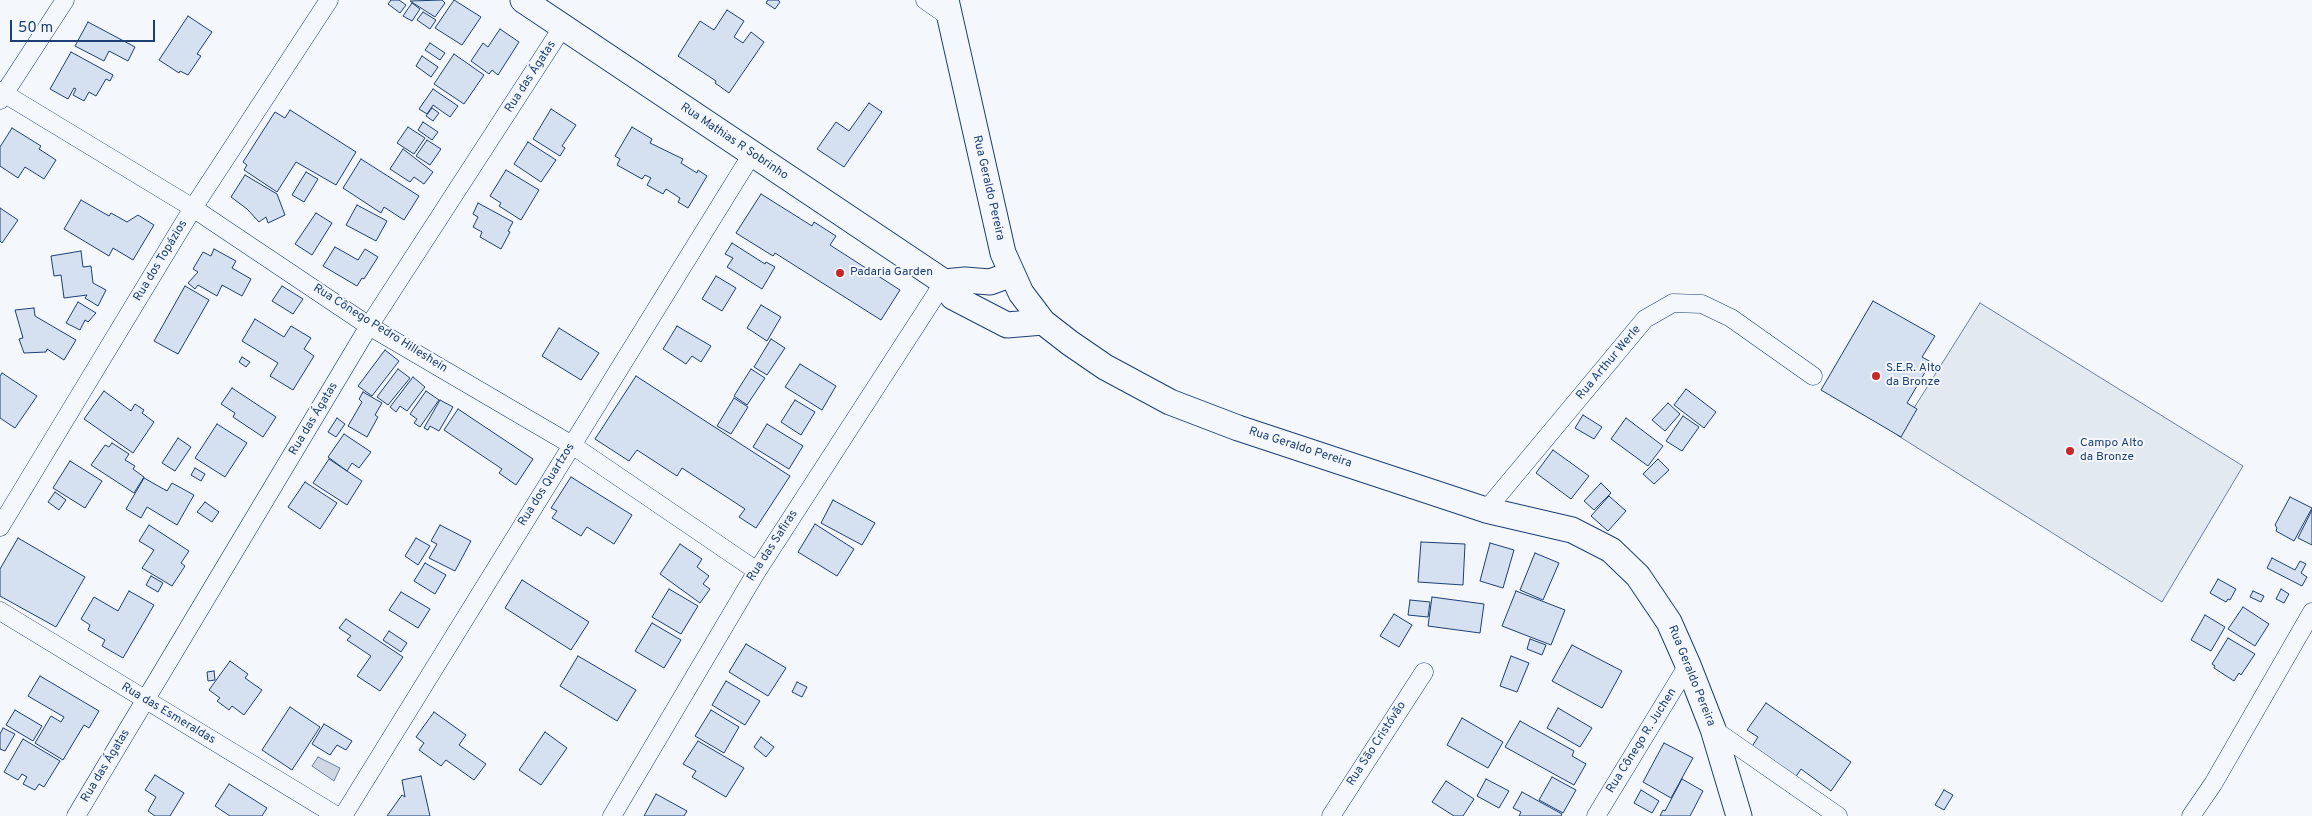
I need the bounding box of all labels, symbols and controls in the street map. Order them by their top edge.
scale bar [12,10,158,42]
text: 50 m [18,19,53,38]
street label: Rua das Ágatas [502,38,560,116]
street label: Rua Mathias R Sobrinho [677,100,791,184]
street label: Rua Geraldo Pereira [969,134,1007,242]
street label: Rua dos Topázios [131,218,191,304]
place label: Padaria Garden [850,266,933,280]
marker: Padaria Garden [834,267,846,279]
street label: Rua Cônego Pedro Hilleshein [310,282,450,376]
street label: Rua Arthur Werle [1574,323,1644,403]
place label: S.E.R. Alto da Bronze [1886,362,1941,390]
marker: S.E.R. Alto da Bronze [1870,370,1882,382]
street label: Rua das Ágatas [287,380,341,458]
street label: Rua Geraldo Pereira [1247,425,1353,471]
place label: Campo Alto da Bronze [2080,437,2143,465]
street label: Rua dos Quartzos [516,441,578,529]
marker: Campo Alto da Bronze [2064,445,2076,457]
street label: Rua das Safiras [745,508,801,584]
street label: Rua Geraldo Pereira [1664,623,1718,729]
street label: Rua das Esmeraldas [118,680,218,748]
street label: Rua Cônego R. Juchen [1604,686,1680,796]
street label: Rua São Cristóvão [1344,699,1410,789]
street label: Rua das Ágatas [79,727,133,805]

